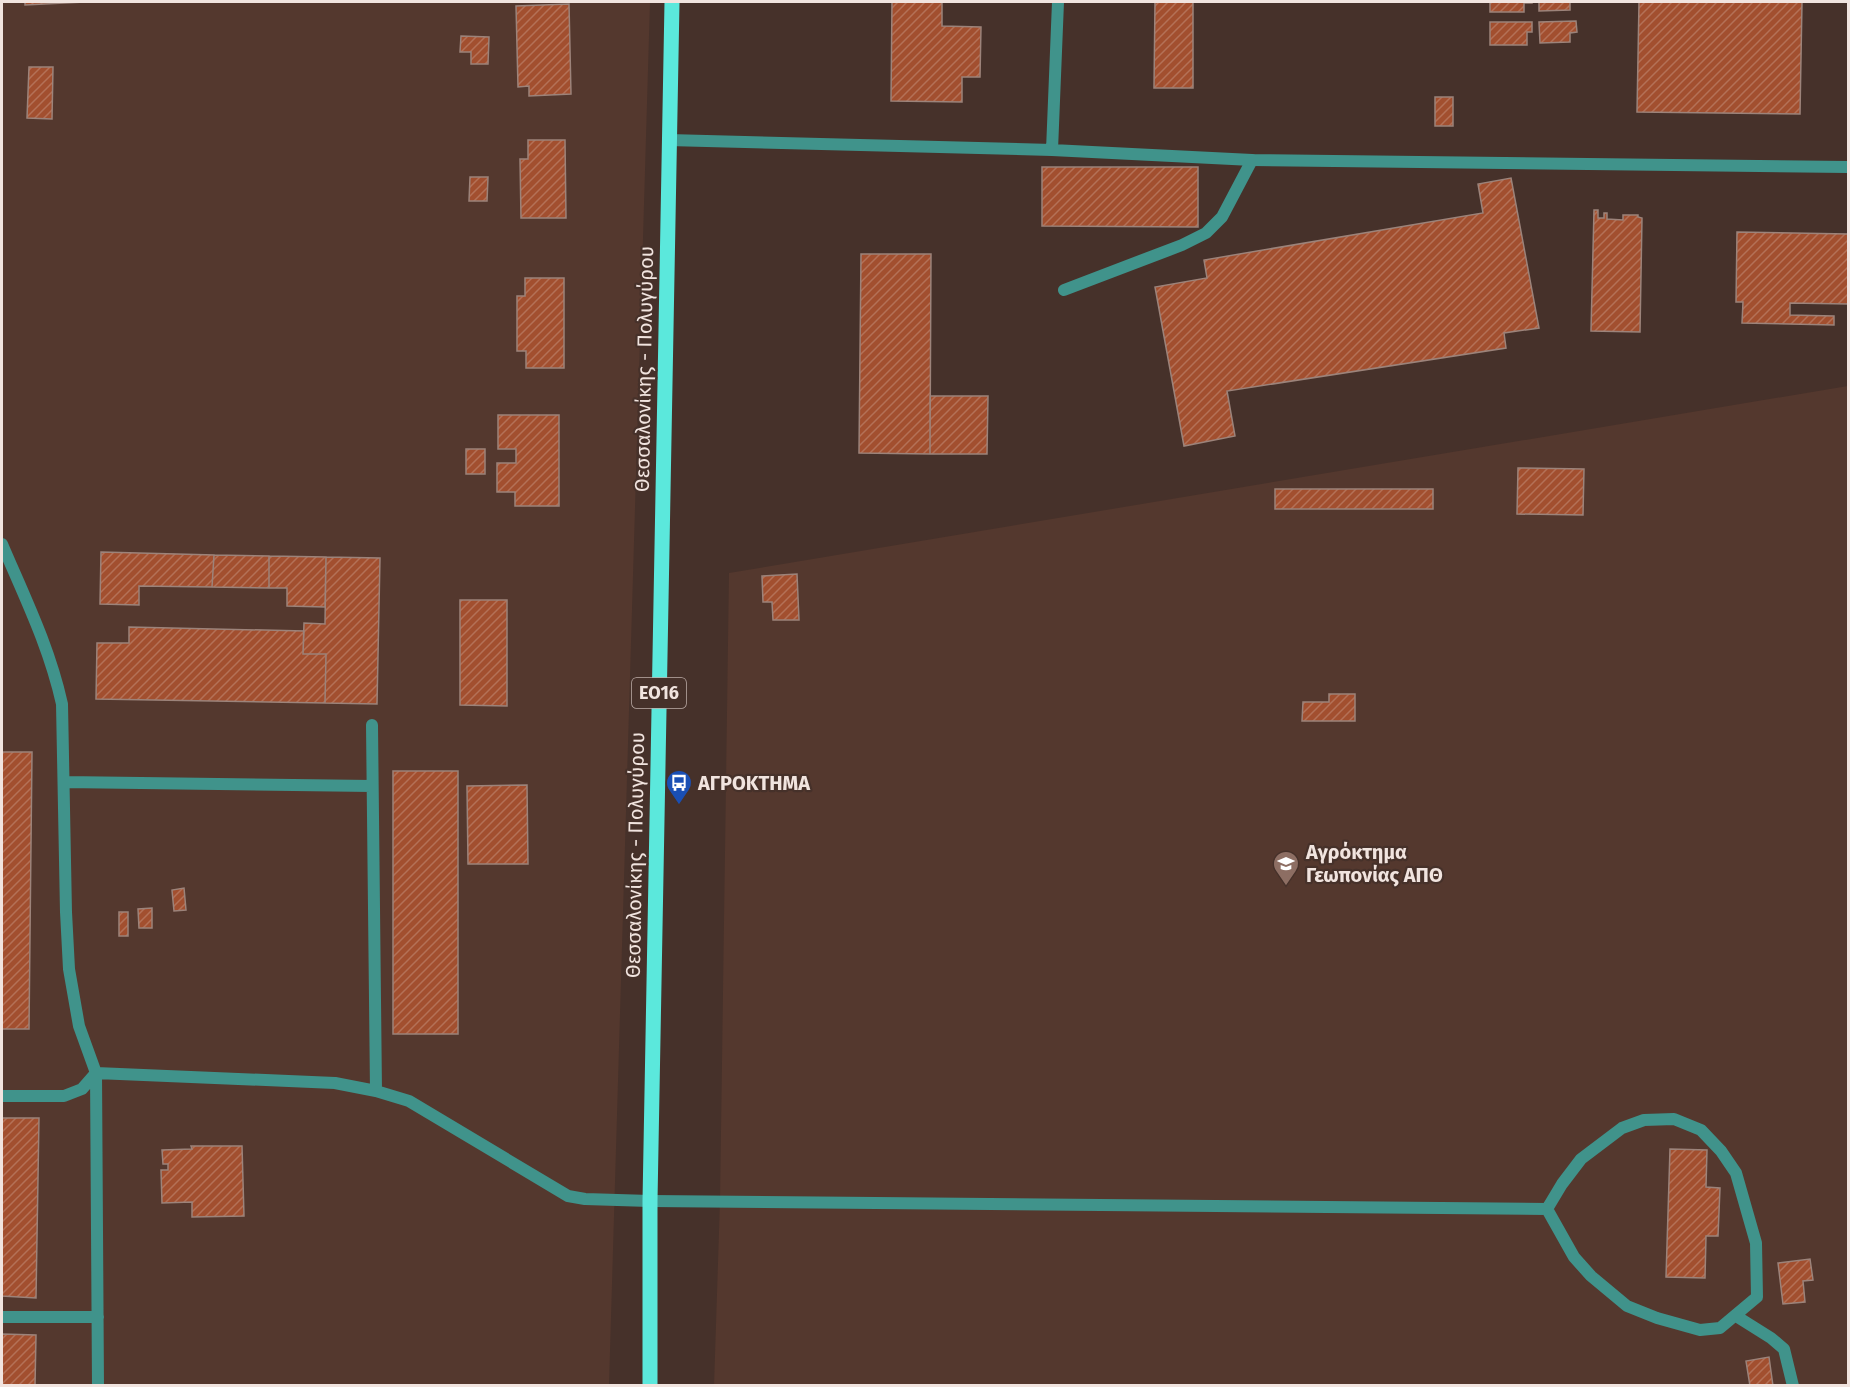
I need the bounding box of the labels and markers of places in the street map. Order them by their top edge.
bus stop icon: ΑΓΡΟΚΤΗΜΑ [664,768,694,806]
place label: ΑΓΡΟΚΤΗΜΑ [697,771,811,795]
place label: Αγρόκτημα Γεωπονίας ΑΠΘ [1305,840,1443,887]
school or university icon: Αγρόκτημα Γεωπονίας ΑΠΘ [1271,849,1301,887]

